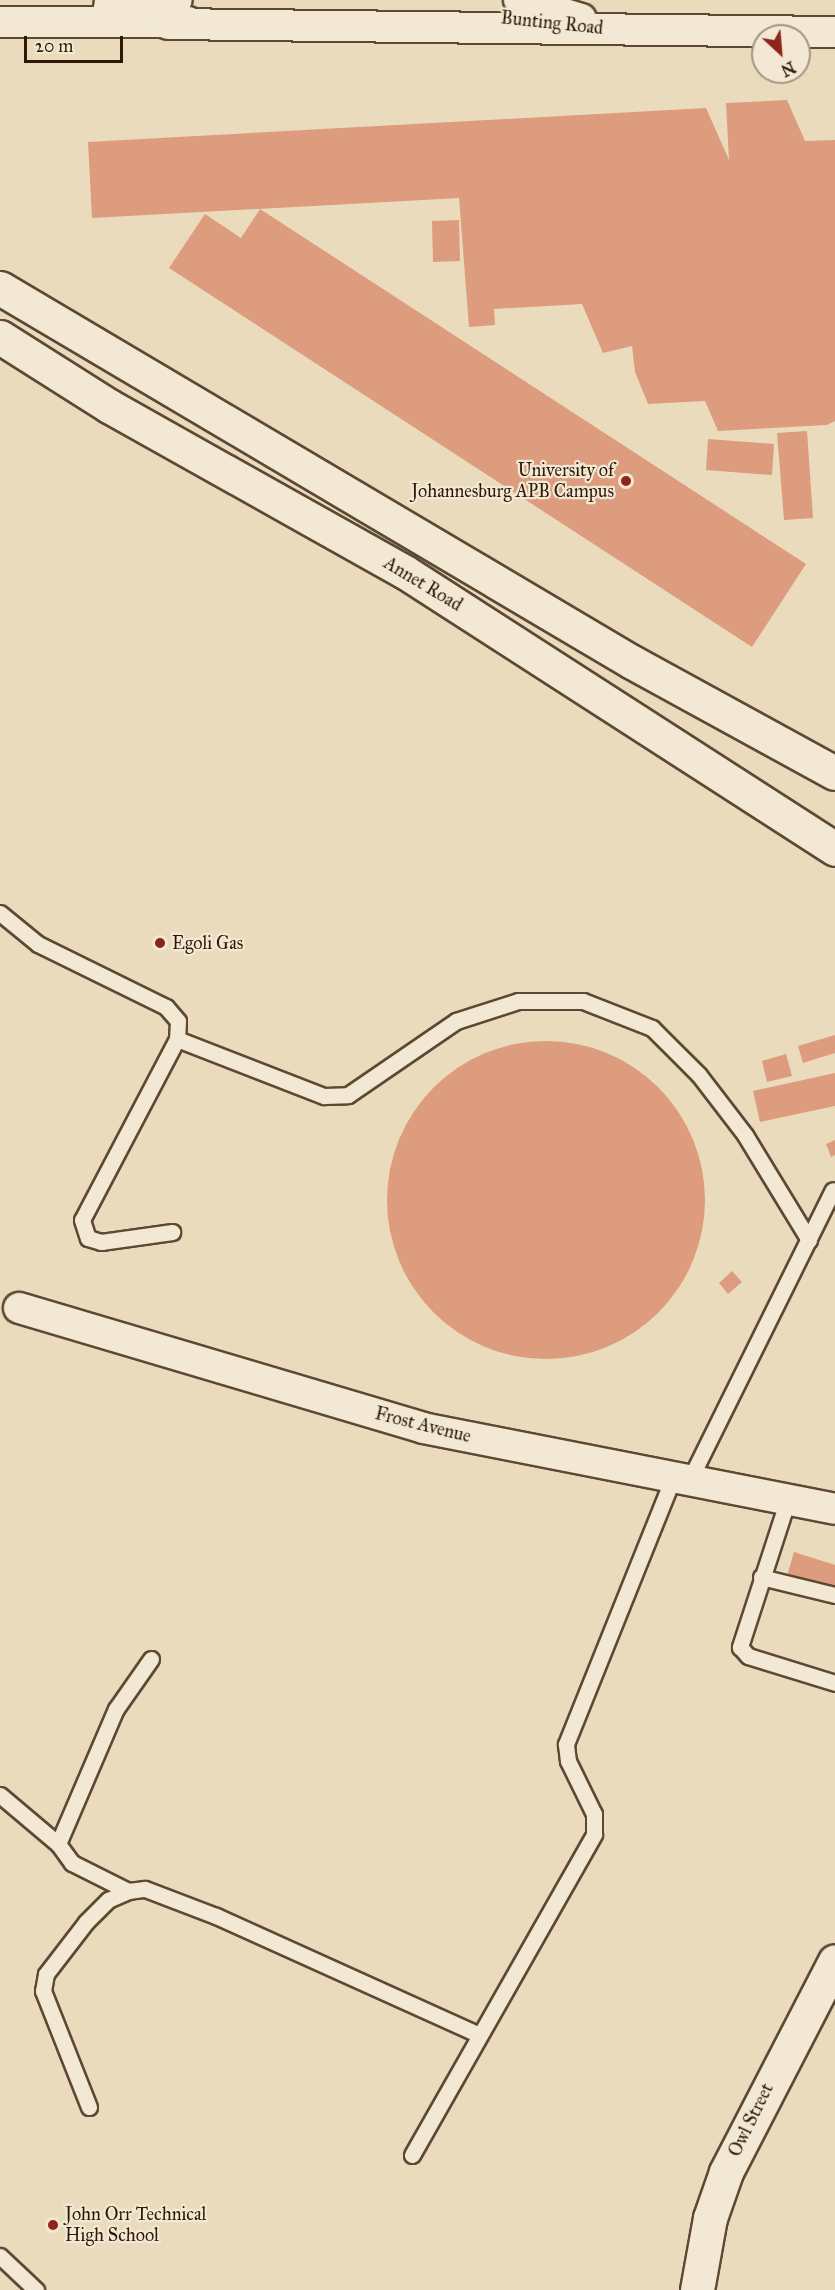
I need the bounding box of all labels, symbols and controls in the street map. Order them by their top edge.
street label: Bunting Road [500,7,604,39]
scale bar [27,24,126,62]
north arrow [751,24,811,84]
text: 20 m [35,35,73,57]
text: N [778,57,799,80]
place label: University of Johannesburg APB Campus [411,460,614,502]
marker: University of Johannesburg APB Campus [619,474,633,488]
street label: Annet Road [380,552,466,616]
place label: Egoli Gas [172,932,243,954]
marker: Egoli Gas [153,936,167,950]
street label: Frost Avenue [373,1403,473,1447]
street label: Owl Street [724,2080,778,2160]
place label: John Orr Technical High School [65,2204,206,2246]
marker: John Orr Technical High School [46,2218,60,2232]

